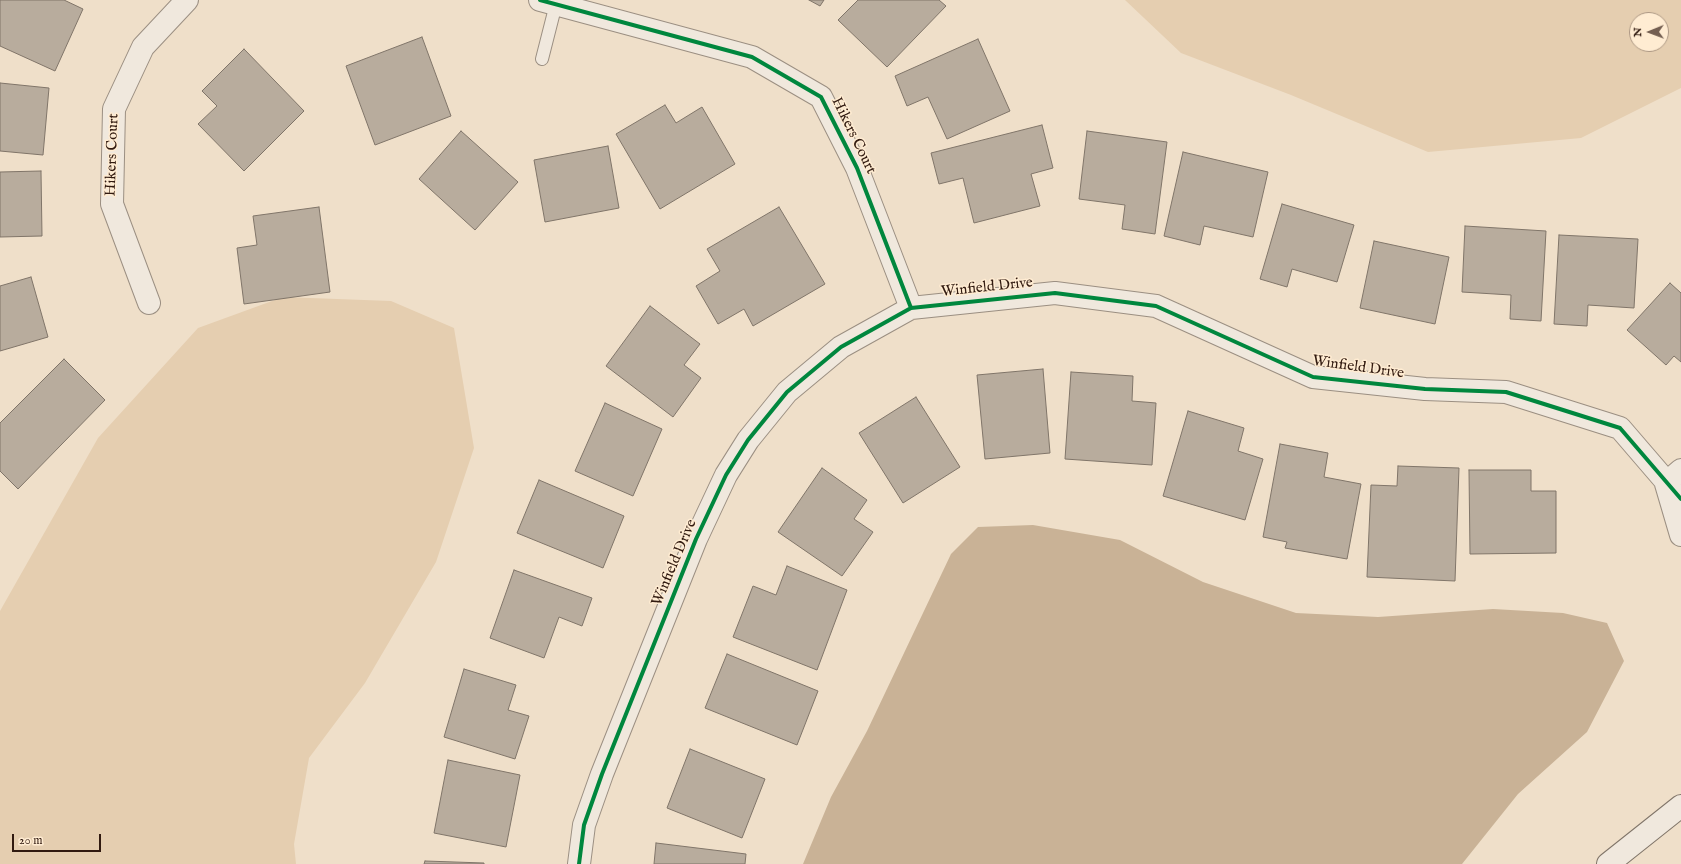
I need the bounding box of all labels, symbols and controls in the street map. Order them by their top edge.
north arrow [1629,12,1669,52]
text: N [1631,27,1645,37]
street label: Hikers Court [827,95,879,177]
street label: Hikers Court [103,113,123,197]
street label: Winfield Drive [940,274,1034,302]
street label: Winfield Drive [1311,353,1405,383]
street label: Winfield Drive [649,517,701,609]
scale bar [14,826,103,852]
text: 20 m [19,833,42,848]

